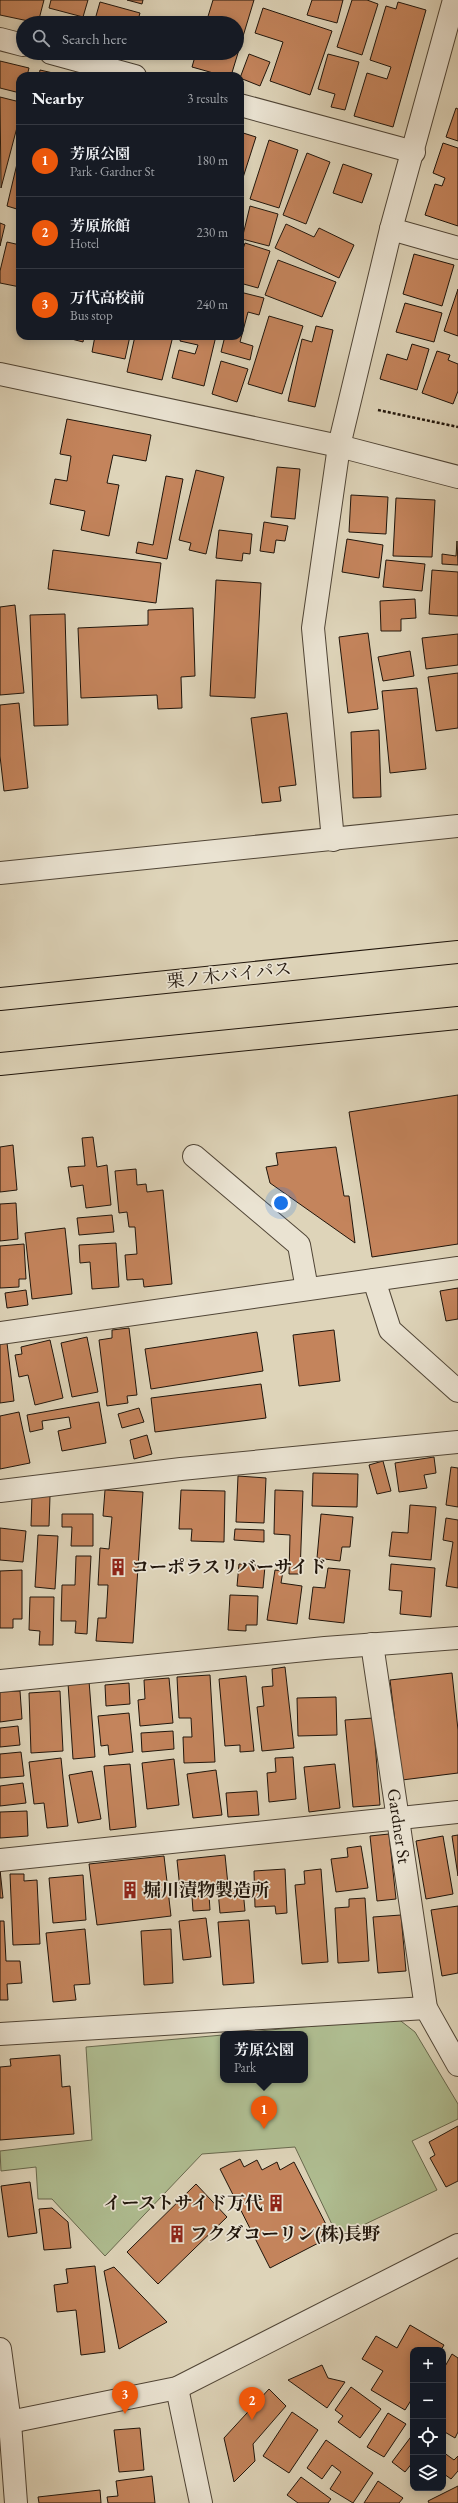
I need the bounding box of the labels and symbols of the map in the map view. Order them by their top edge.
street label: 栗ノ木バイパス [165,956,293,993]
your location [271,1193,291,1213]
place label: コーポラスリバーサイド [131,1555,327,1578]
building icon: コーポラスリバーサイド [108,1557,128,1577]
street label: Gardner St [383,1787,416,1865]
place label: 堀川漬物製造所 [143,1878,269,1901]
building icon: 堀川漬物製造所 [120,1880,140,1900]
pin: 1 [251,2096,277,2129]
place label: イーストサイド万代 [103,2191,263,2214]
building icon: イーストサイド万代 [266,2193,286,2213]
place label: フクダコーリン(株)長野 [190,2222,381,2245]
building icon: フクダコーリン(株)長野 [167,2224,187,2244]
pin: 3 [112,2381,138,2414]
pin: 2 [239,2387,265,2420]

